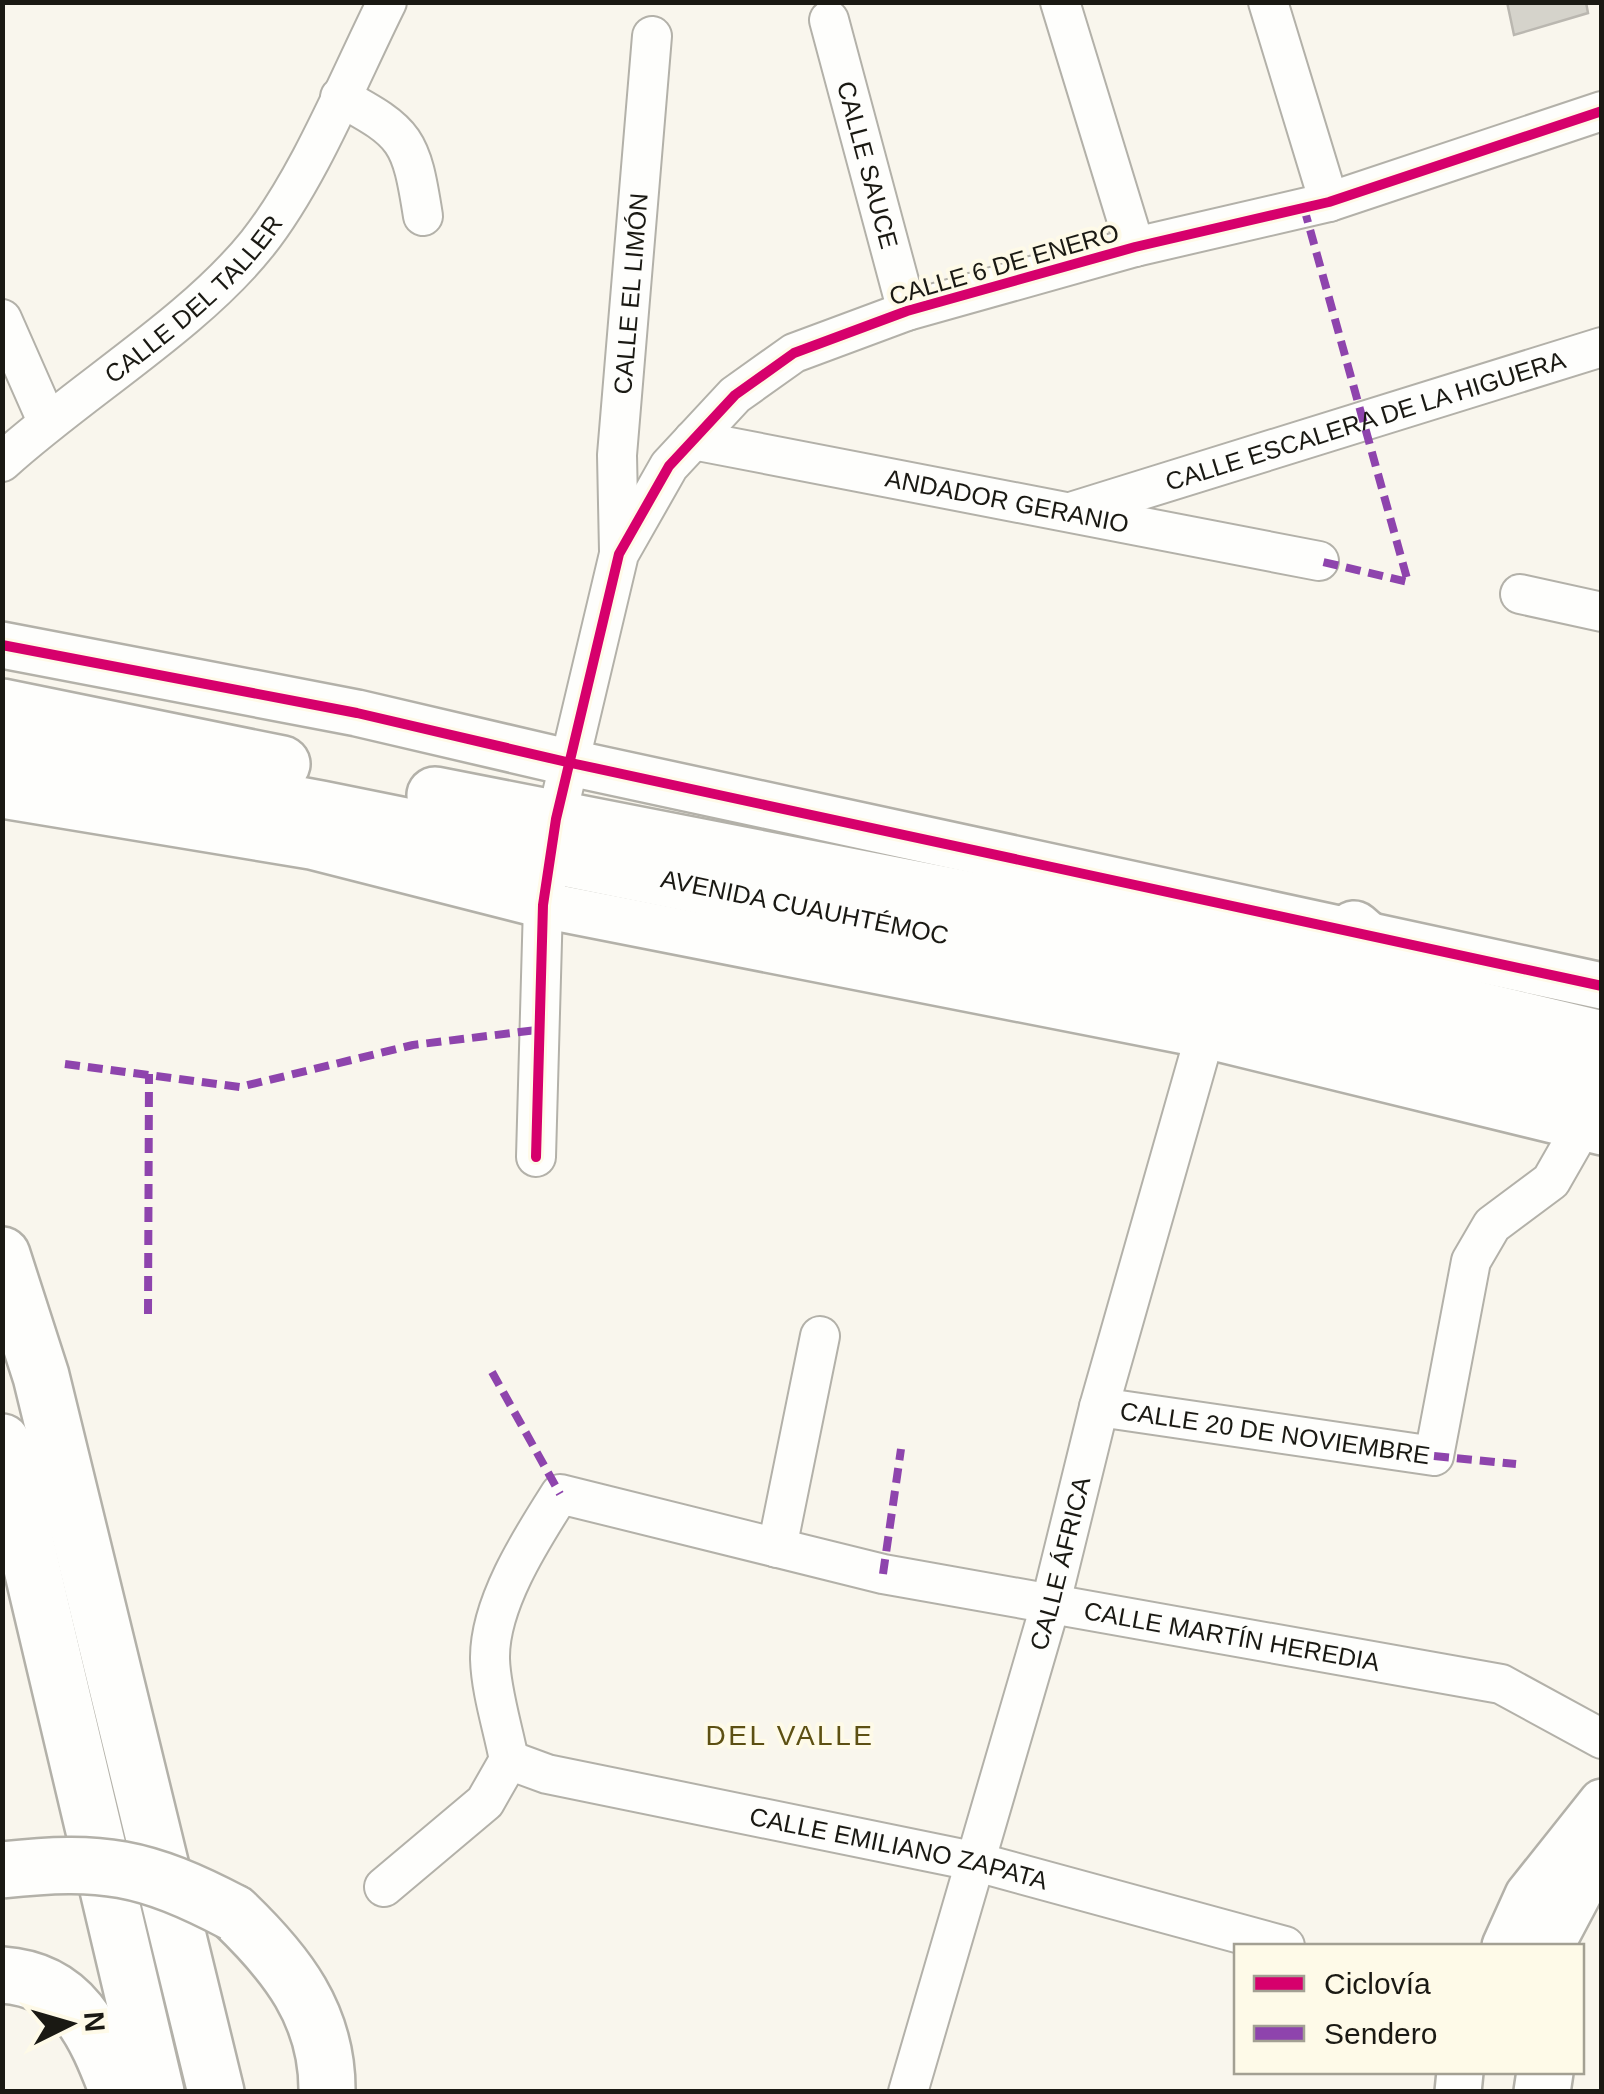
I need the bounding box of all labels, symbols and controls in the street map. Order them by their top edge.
street label: CALLE SAUCE [832,78,904,252]
street label: CALLE EL LIMÓN [608,192,653,395]
street label: CALLE DEL TALLER [99,210,288,388]
street label: CALLE 6 DE ENERO [886,218,1122,310]
street label: CALLE ESCALERA DE LA HIGUERA [1162,345,1569,496]
street label: ANDADOR GERANIO [883,464,1131,538]
street label: AVENIDA CUAUHTÉMOC [659,864,951,950]
street label: CALLE 20 DE NOVIEMBRE [1118,1396,1432,1469]
street label: CALLE ÁFRICA [1024,1474,1095,1653]
street label: CALLE MARTÍN HEREDIA [1082,1596,1382,1676]
district label: DEL VALLE [706,1720,874,1751]
street label: CALLE EMILIANO ZAPATA [747,1802,1051,1895]
legend [1234,1944,1584,2074]
text: Ciclovía [1324,1967,1431,2000]
north arrow [20,1974,120,2074]
text: N [78,2010,111,2033]
text: Sendero [1324,2017,1437,2050]

